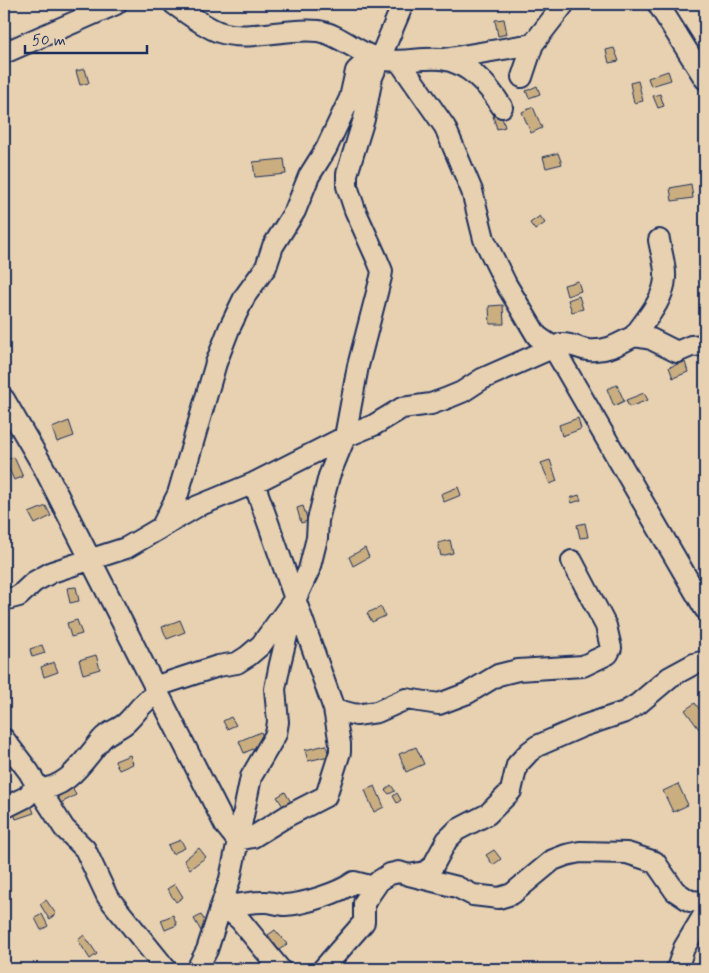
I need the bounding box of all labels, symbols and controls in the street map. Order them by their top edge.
scale bar [25,22,148,54]
text: 50 m [32,31,66,51]

